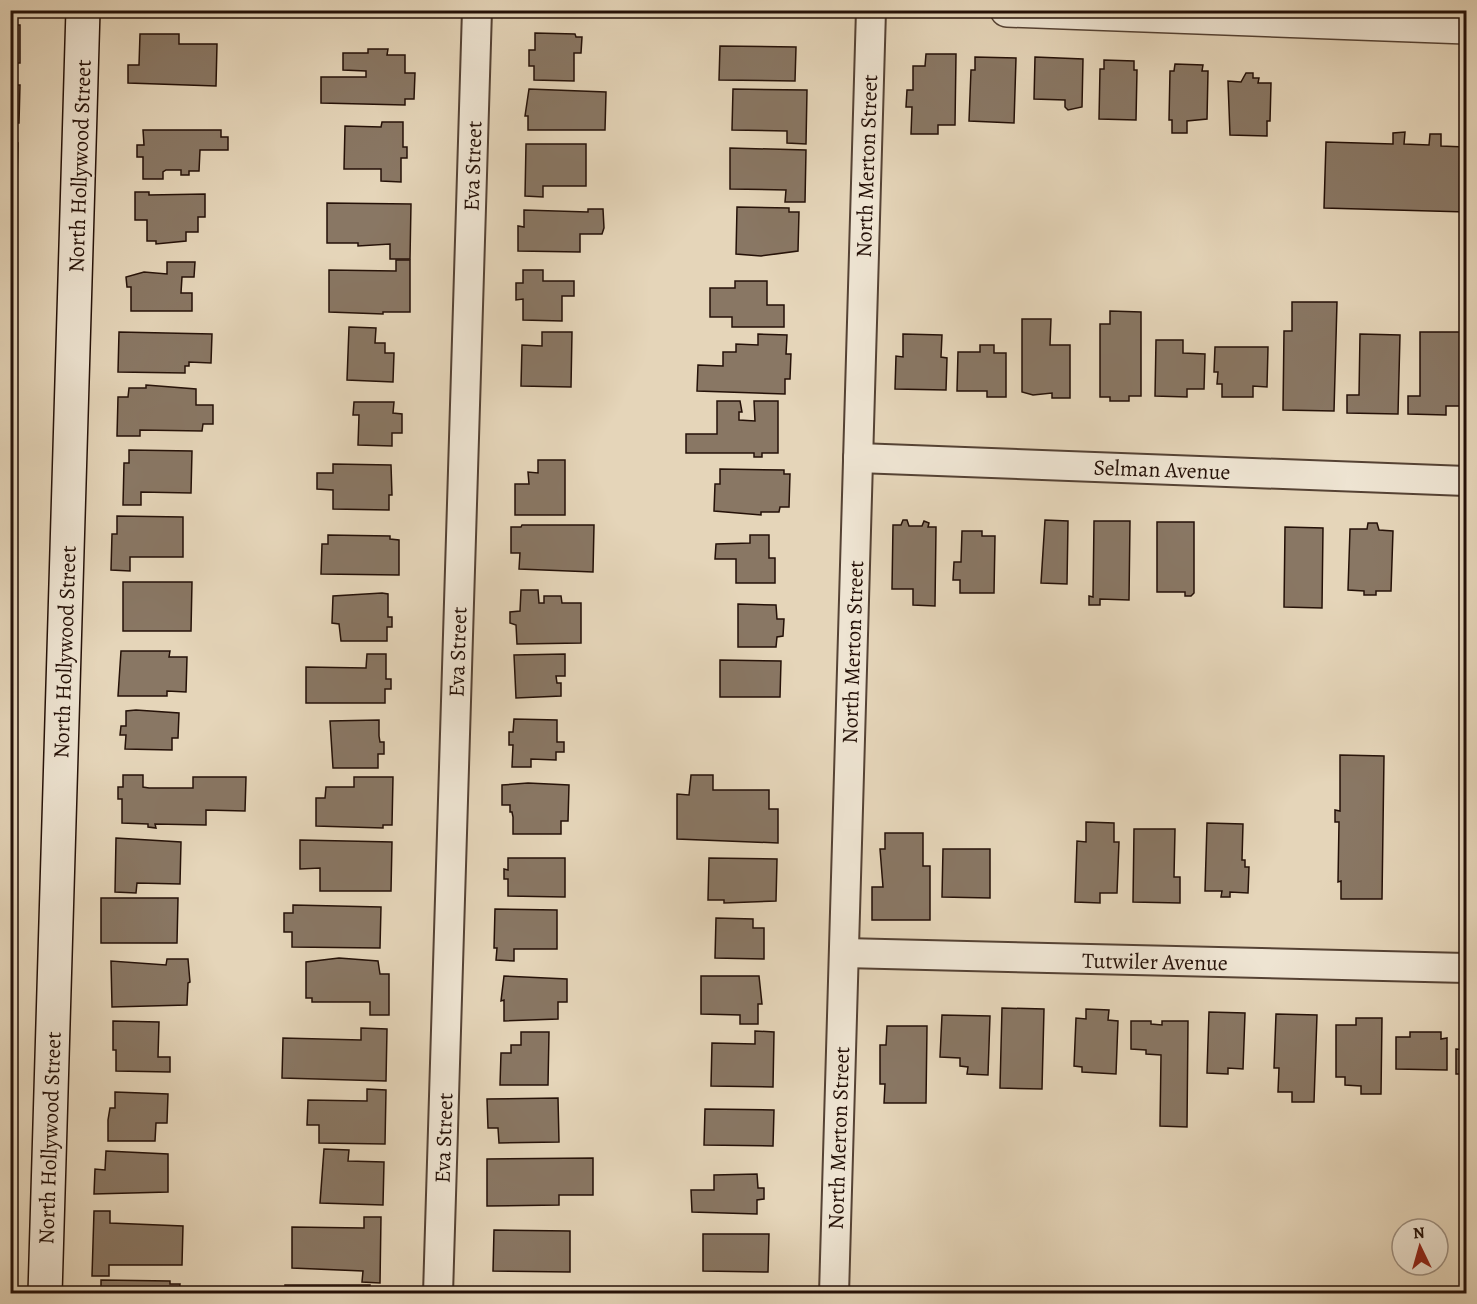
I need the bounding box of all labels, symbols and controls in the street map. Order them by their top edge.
street label: North Hollywood Street [61,59,99,273]
street label: North Merton Street [849,74,885,258]
street label: Eva Street [456,120,490,212]
street label: Selman Avenue [1093,453,1231,487]
street label: North Hollywood Street [46,545,84,759]
street label: North Merton Street [835,560,871,744]
street label: Eva Street [441,606,475,698]
street label: Tutwiler Avenue [1082,946,1228,978]
street label: North Hollywood Street [31,1031,69,1245]
street label: North Merton Street [821,1046,857,1230]
street label: Eva Street [427,1092,461,1184]
north arrow [1390,1217,1450,1277]
text: N [1412,1222,1426,1245]

